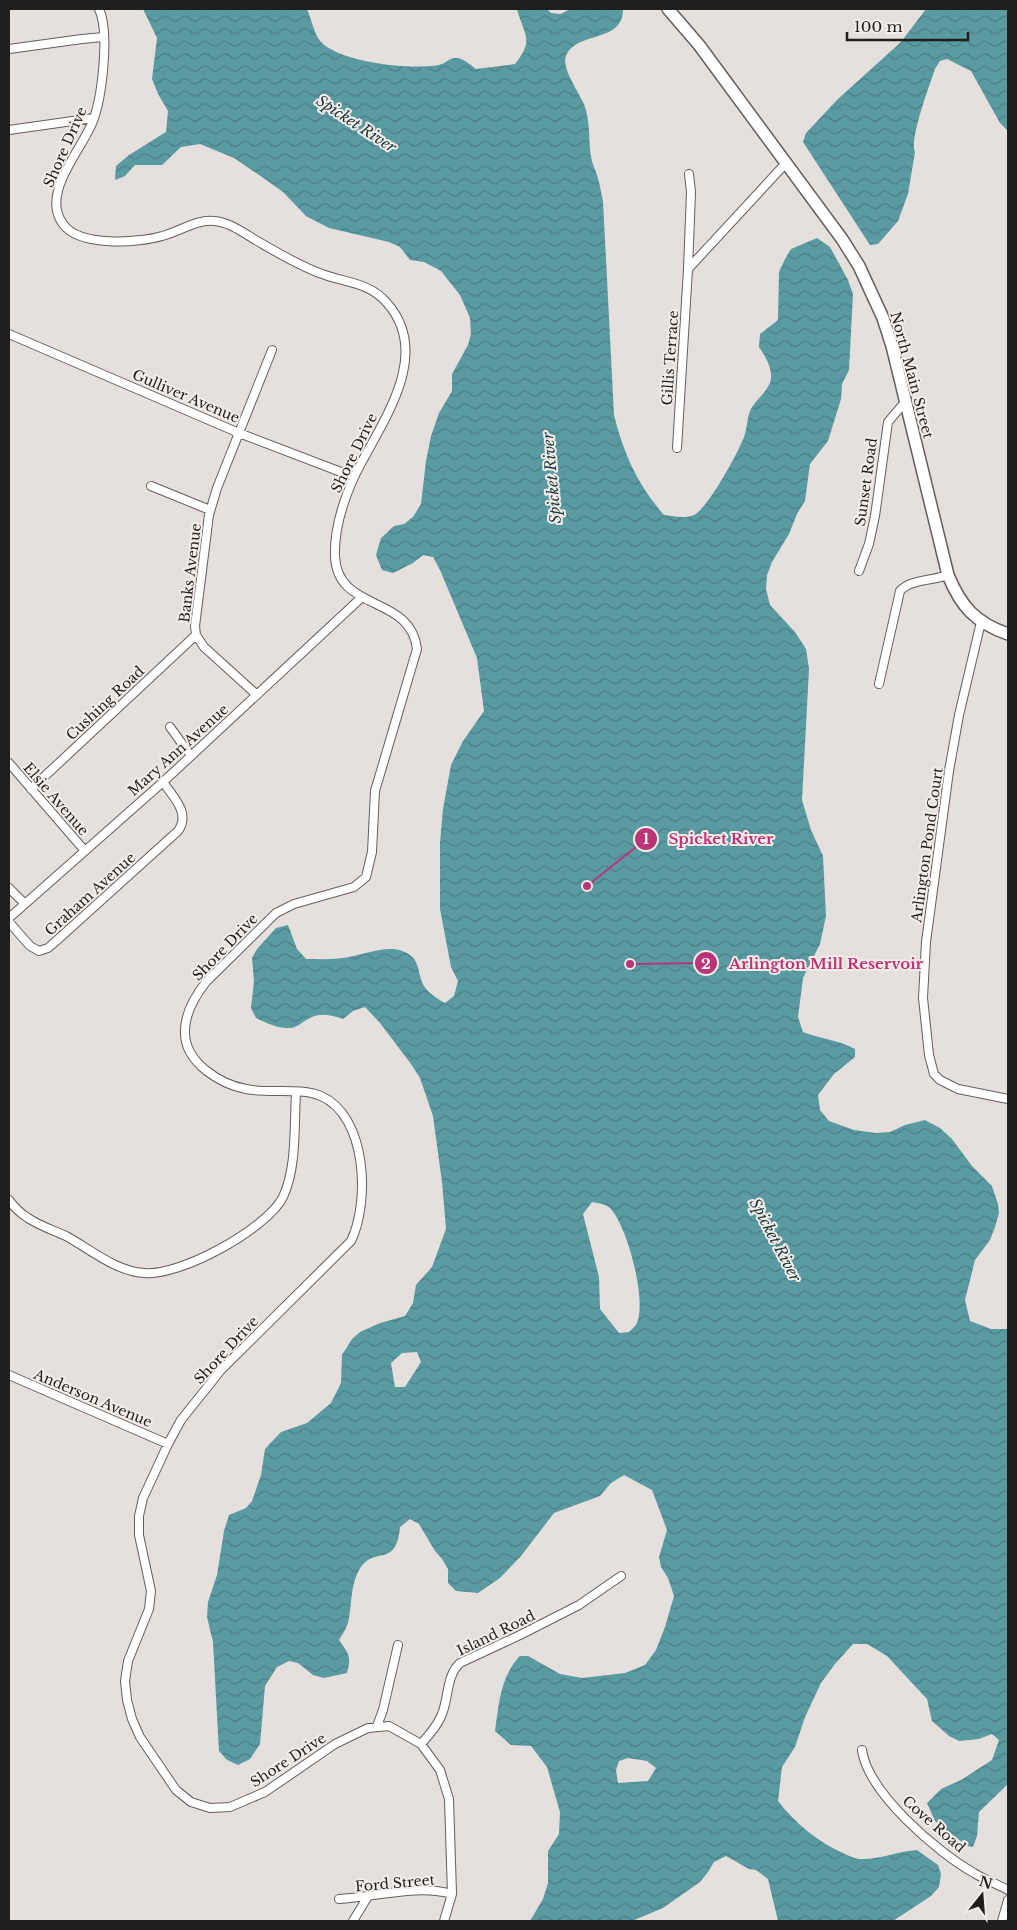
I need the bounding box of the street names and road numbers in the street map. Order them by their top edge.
street label: Shore Drive [39,104,91,190]
street label: Gillis Terrace [658,310,682,406]
street label: North Main Street [886,310,938,441]
street label: Gulliver Avenue [130,365,242,427]
street label: Shore Drive [327,410,381,496]
street label: Sunset Road [851,436,881,527]
street label: Banks Avenue [175,522,205,624]
street label: Cushing Road [62,662,148,744]
street label: Mary Ann Avenue [124,700,232,800]
street label: Elsie Avenue [19,759,93,839]
street label: Arlington Pond Court [907,766,947,925]
street label: Graham Avenue [41,849,139,939]
street label: Shore Drive [189,910,261,984]
street label: Shore Drive [190,1312,262,1388]
street label: Anderson Avenue [30,1365,155,1431]
street label: Island Road [454,1606,539,1660]
street label: Shore Drive [247,1729,329,1791]
street label: Cove Road [899,1792,970,1857]
street label: Ford Street [354,1870,436,1895]

